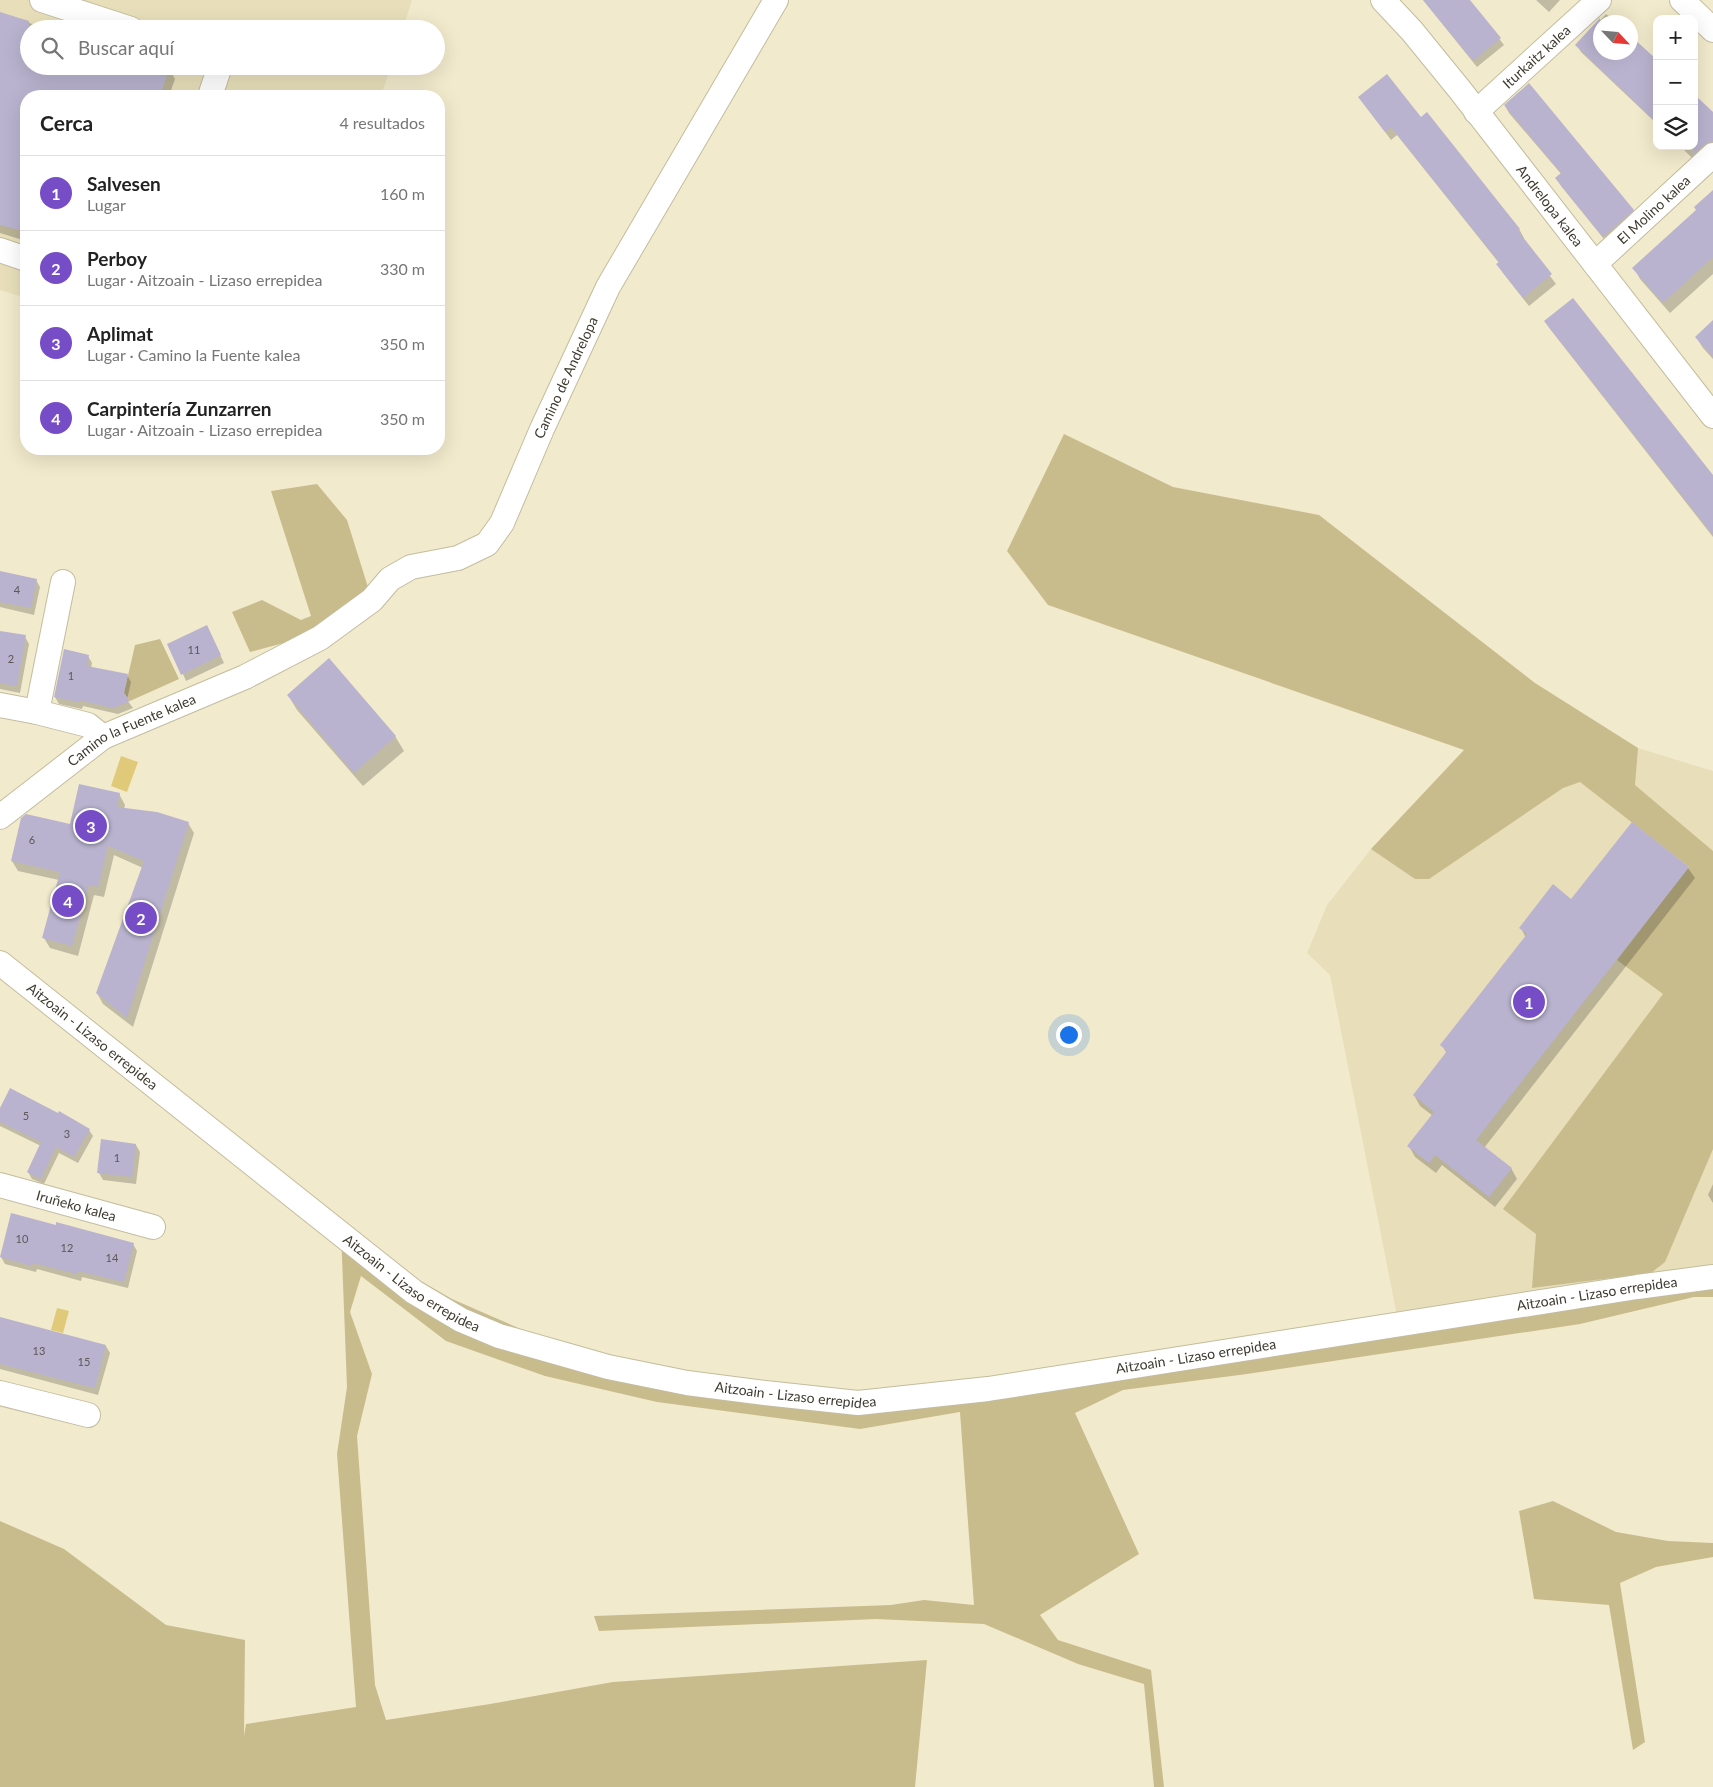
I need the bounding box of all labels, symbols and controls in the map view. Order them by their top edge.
north arrow [1593,15,1638,60]
map controls [1653,15,1698,150]
button: + [1653,15,1698,60]
search box [20,20,445,75]
street label: Iturkaitz kalea [1499,21,1574,92]
icon: search [38,34,66,62]
text: Buscar aquí [78,36,174,59]
button: − [1653,60,1698,105]
button: layers [1653,105,1698,150]
text: Cerca [40,110,93,135]
text: 4 resultados [339,113,425,132]
street label: Andrelopa kalea [1513,161,1587,250]
street label: El Molino kalea [1613,171,1694,247]
text: Salvesen [87,172,161,195]
text: 1 [51,184,61,203]
text: 160 m [380,184,425,203]
text: Lugar [87,195,126,214]
text: Perboy [87,247,147,270]
text: 2 [51,259,61,278]
text: 330 m [380,259,425,278]
text: Lugar · Aitzoain - Lizaso errepidea [87,270,322,289]
street label: Camino de Andrelopa [530,314,601,441]
text: Aplimat [87,322,153,345]
text: 3 [51,334,61,353]
text: 350 m [380,334,425,353]
text: Lugar · Camino la Fuente kalea [87,345,300,364]
text: Carpintería Zunzarren [87,397,272,420]
text: 4 [51,409,61,428]
text: 350 m [380,409,425,428]
text: Lugar · Aitzoain - Lizaso errepidea [87,420,322,439]
house number: 4 [14,583,21,596]
house number: 11 [188,643,200,656]
house number: 2 [8,652,14,665]
house number: 1 [68,669,74,682]
street label: Camino la Fuente kalea [64,690,198,770]
pin: 3 [75,807,107,845]
house number: 6 [29,833,35,846]
pin: 4 [52,882,84,920]
pin: 2 [125,899,157,937]
street label: Aitzoain - Lizaso errepidea [24,979,162,1093]
pin: 1 [1513,983,1545,1021]
your location [1056,1022,1082,1048]
house number: 5 [23,1109,29,1122]
house number: 3 [64,1127,70,1140]
house number: 1 [114,1151,120,1164]
street label: Iruñeko kalea [35,1186,118,1224]
street label: Aitzoain - Lizaso errepidea [340,1230,483,1335]
house number: 10 [16,1232,29,1245]
house number: 12 [61,1241,73,1254]
house number: 14 [106,1251,119,1264]
street label: Aitzoain - Lizaso errepidea [1515,1273,1678,1314]
street label: Aitzoain - Lizaso errepidea [1114,1335,1277,1377]
house number: 13 [33,1344,45,1357]
house number: 15 [78,1355,90,1368]
street label: Aitzoain - Lizaso errepidea [714,1378,877,1411]

